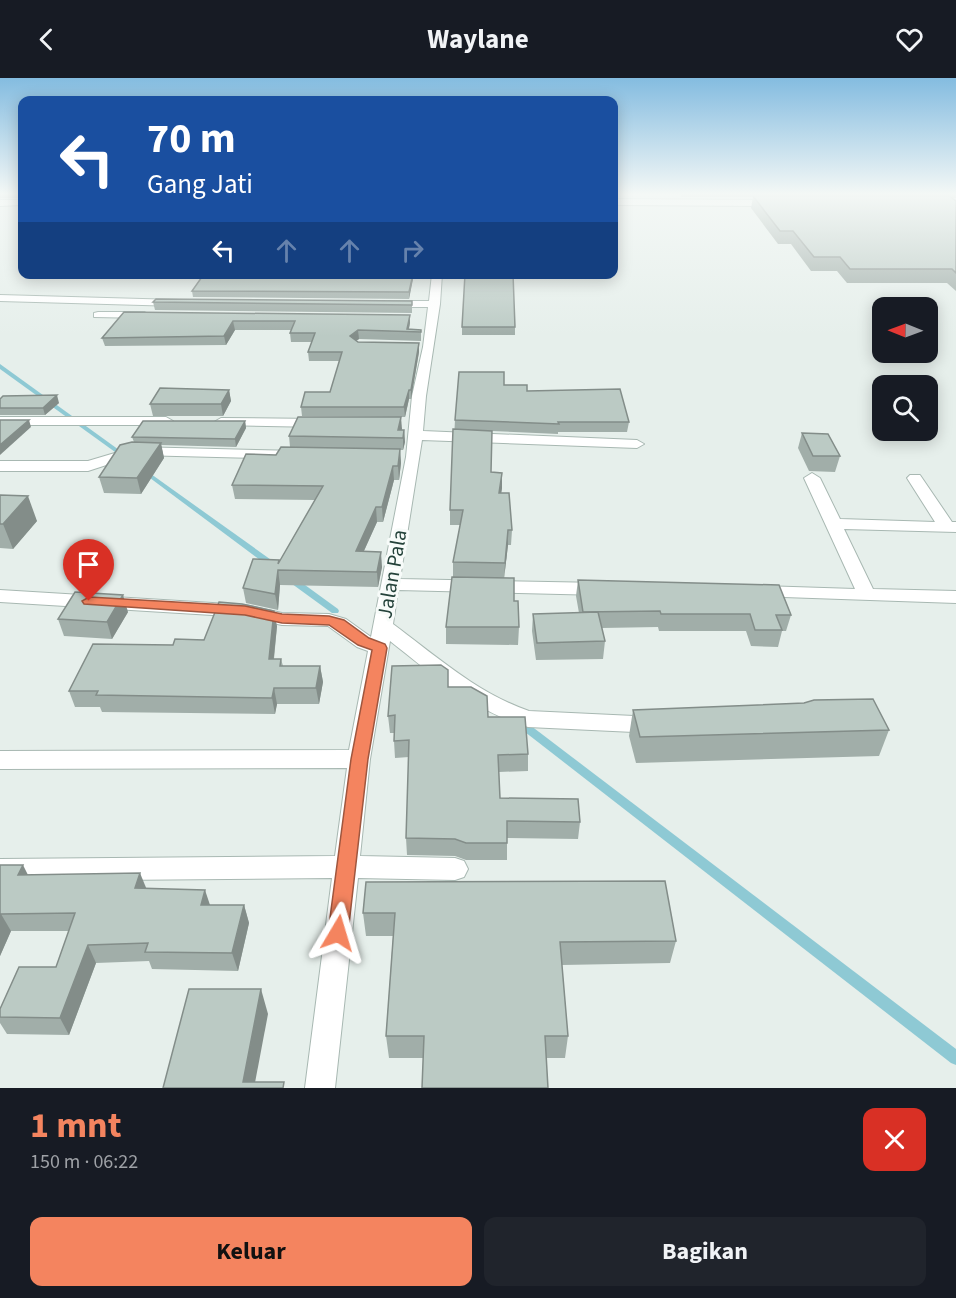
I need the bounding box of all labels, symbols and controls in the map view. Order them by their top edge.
text: Waylane [427,20,529,59]
icon: back [30,23,63,56]
icon: heart [893,23,926,56]
text: 70 m [147,109,236,169]
icon: left [48,120,126,198]
text: Gang Jati [147,165,253,204]
icon: left [207,234,240,267]
icon: ahead [270,234,303,267]
icon: ahead [333,234,366,267]
icon: right [396,234,429,267]
north arrow [872,297,938,363]
map controls [872,297,938,441]
button: search [872,375,938,441]
street label: Jalan Pala [369,527,415,621]
pin [63,539,114,601]
icon: arrive [72,548,105,581]
position arrow [306,901,370,965]
text: 1 mnt [30,1100,121,1151]
button: close [863,1108,926,1171]
text: 150 m · 06:22 [30,1148,138,1176]
button: Keluar [30,1217,472,1286]
button: Bagikan [484,1217,926,1286]

